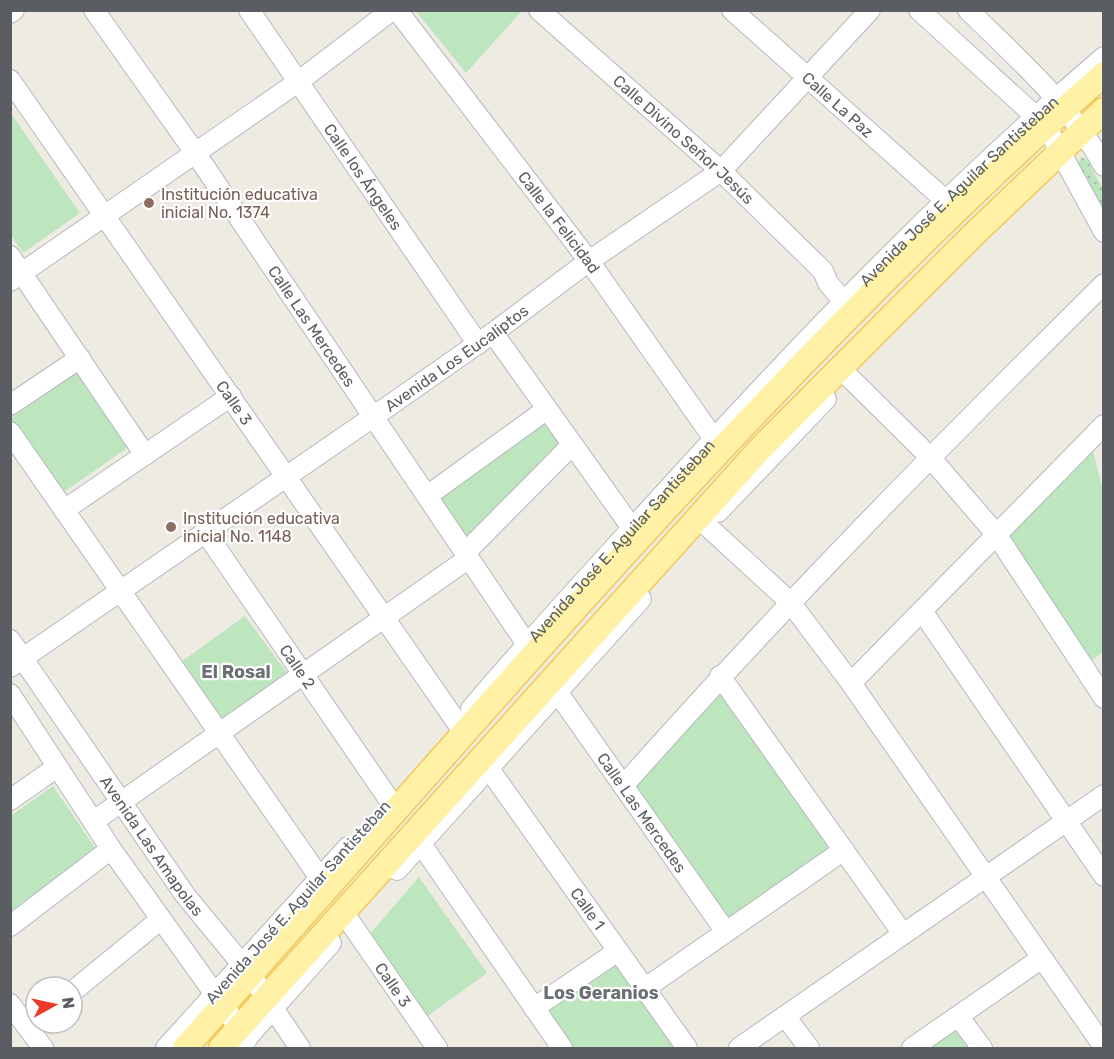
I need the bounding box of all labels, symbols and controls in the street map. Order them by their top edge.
street label: Calle La Paz [798,68,878,141]
street label: Calle Divino Señor Jesús [609,71,758,208]
street label: Avenida José E. Aguilar Santisteban [855,92,1062,290]
street label: Calle los Ángeles [320,120,406,233]
street label: Calle la Felicidad [514,167,604,277]
place label: Institución educativa inicial No. 1374 [161,185,318,222]
marker: Institución educativa inicial No. 1374 [142,196,156,210]
street label: Calle Las Mercedes [264,262,360,390]
street label: Avenida Los Eucaliptos [381,300,532,415]
street label: Calle 3 [212,377,256,428]
street label: Avenida José E. Aguilar Santisteban [524,435,719,646]
place label: Institución educativa inicial No. 1148 [183,509,340,546]
marker: Institución educativa inicial No. 1148 [164,520,178,534]
street label: Calle 2 [276,641,320,692]
district label: El Rosal [201,661,271,683]
street label: Calle Las Mercedes [593,749,691,876]
street label: Avenida Las Amapolas [96,772,208,920]
street label: Avenida José E. Aguilar Santisteban [202,796,394,1008]
street label: Calle 1 [567,884,609,933]
street label: Calle 3 [371,959,415,1010]
north arrow [24,975,84,1035]
district label: Los Geranios [543,982,659,1004]
text: N [58,996,79,1010]

